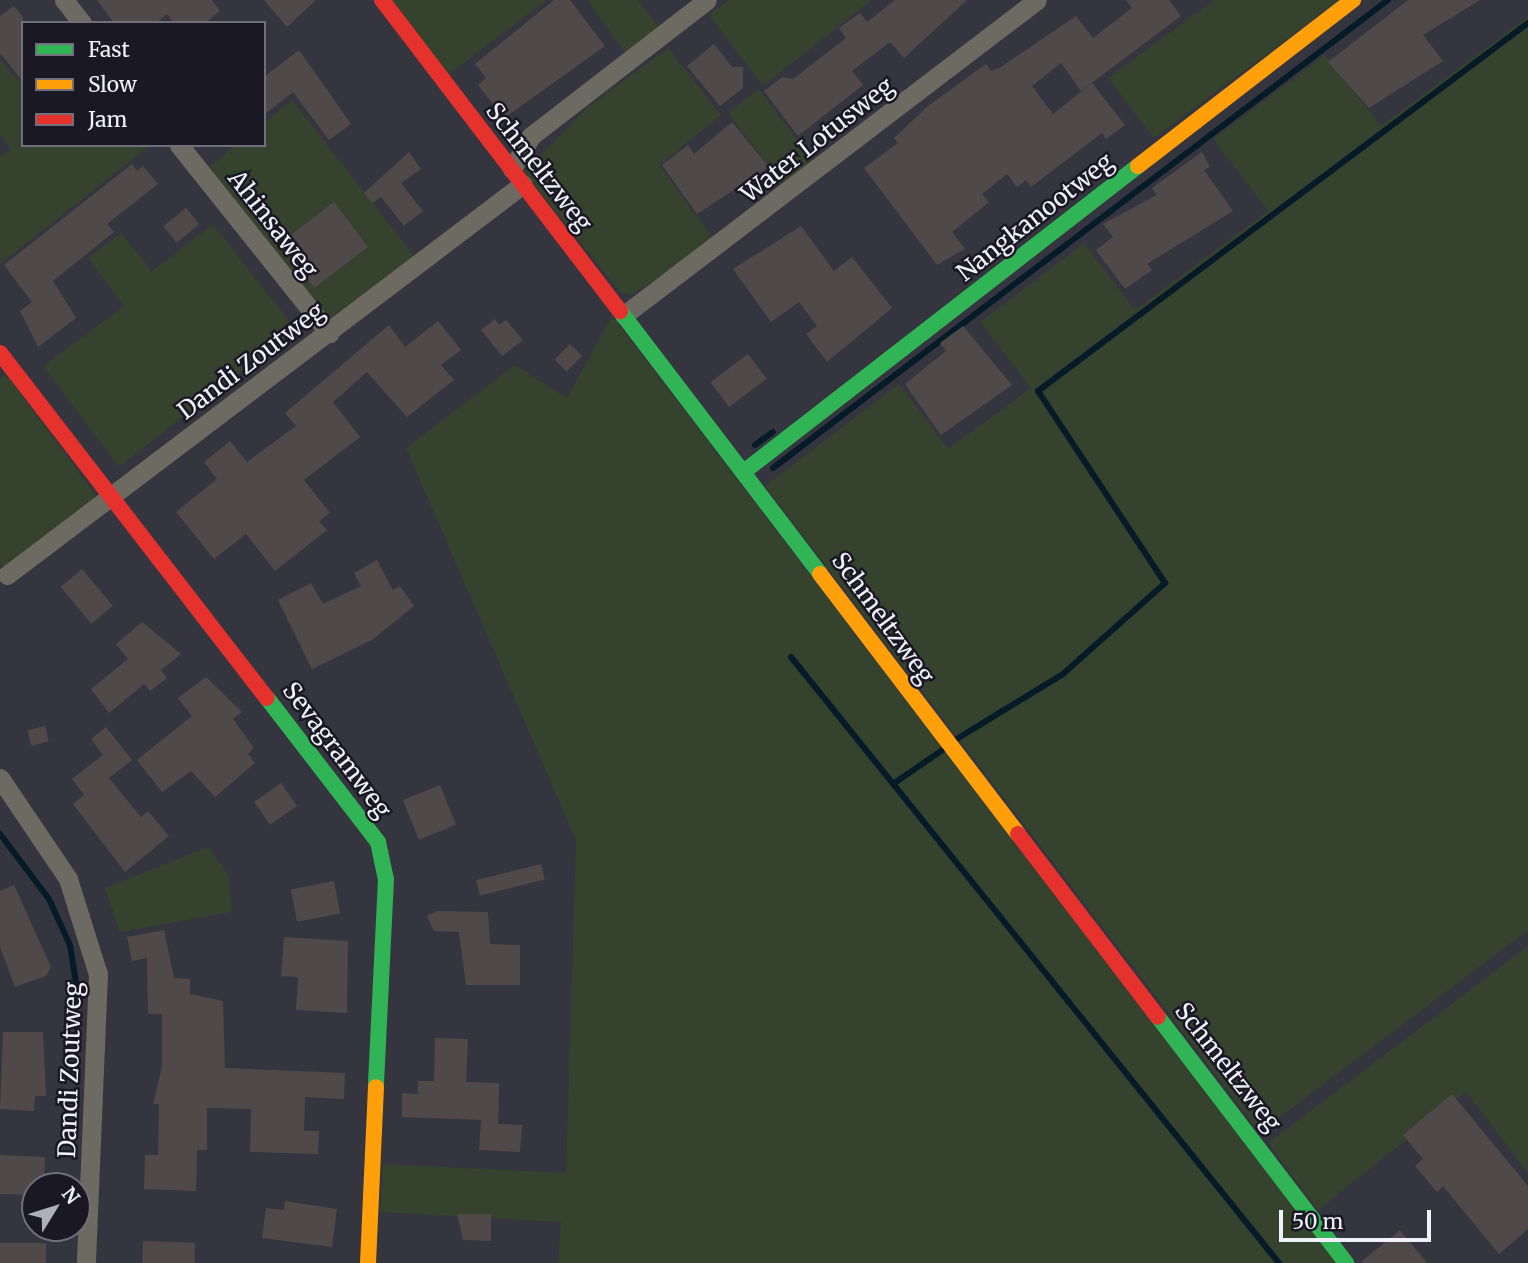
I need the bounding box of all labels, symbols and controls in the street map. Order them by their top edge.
legend [21,21,266,147]
text: Fast [88,36,130,63]
text: Slow [88,71,137,98]
street label: Water Lotusweg [735,71,899,209]
street label: Schmeltzweg [480,97,598,237]
text: Jam [88,106,127,133]
street label: Nangkanootweg [951,147,1119,287]
street label: Ahinsaweg [222,164,324,284]
street label: Dandi Zoutweg [172,296,330,426]
street label: Schmeltzweg [826,547,940,689]
street label: Sevagramweg [277,676,397,824]
street label: Dandi Zoutweg [53,981,87,1159]
street label: Schmeltzweg [1169,997,1287,1137]
north arrow [21,1172,91,1242]
text: N [57,1182,85,1209]
scale bar [1283,1196,1435,1240]
text: 50 m [1292,1208,1343,1235]

